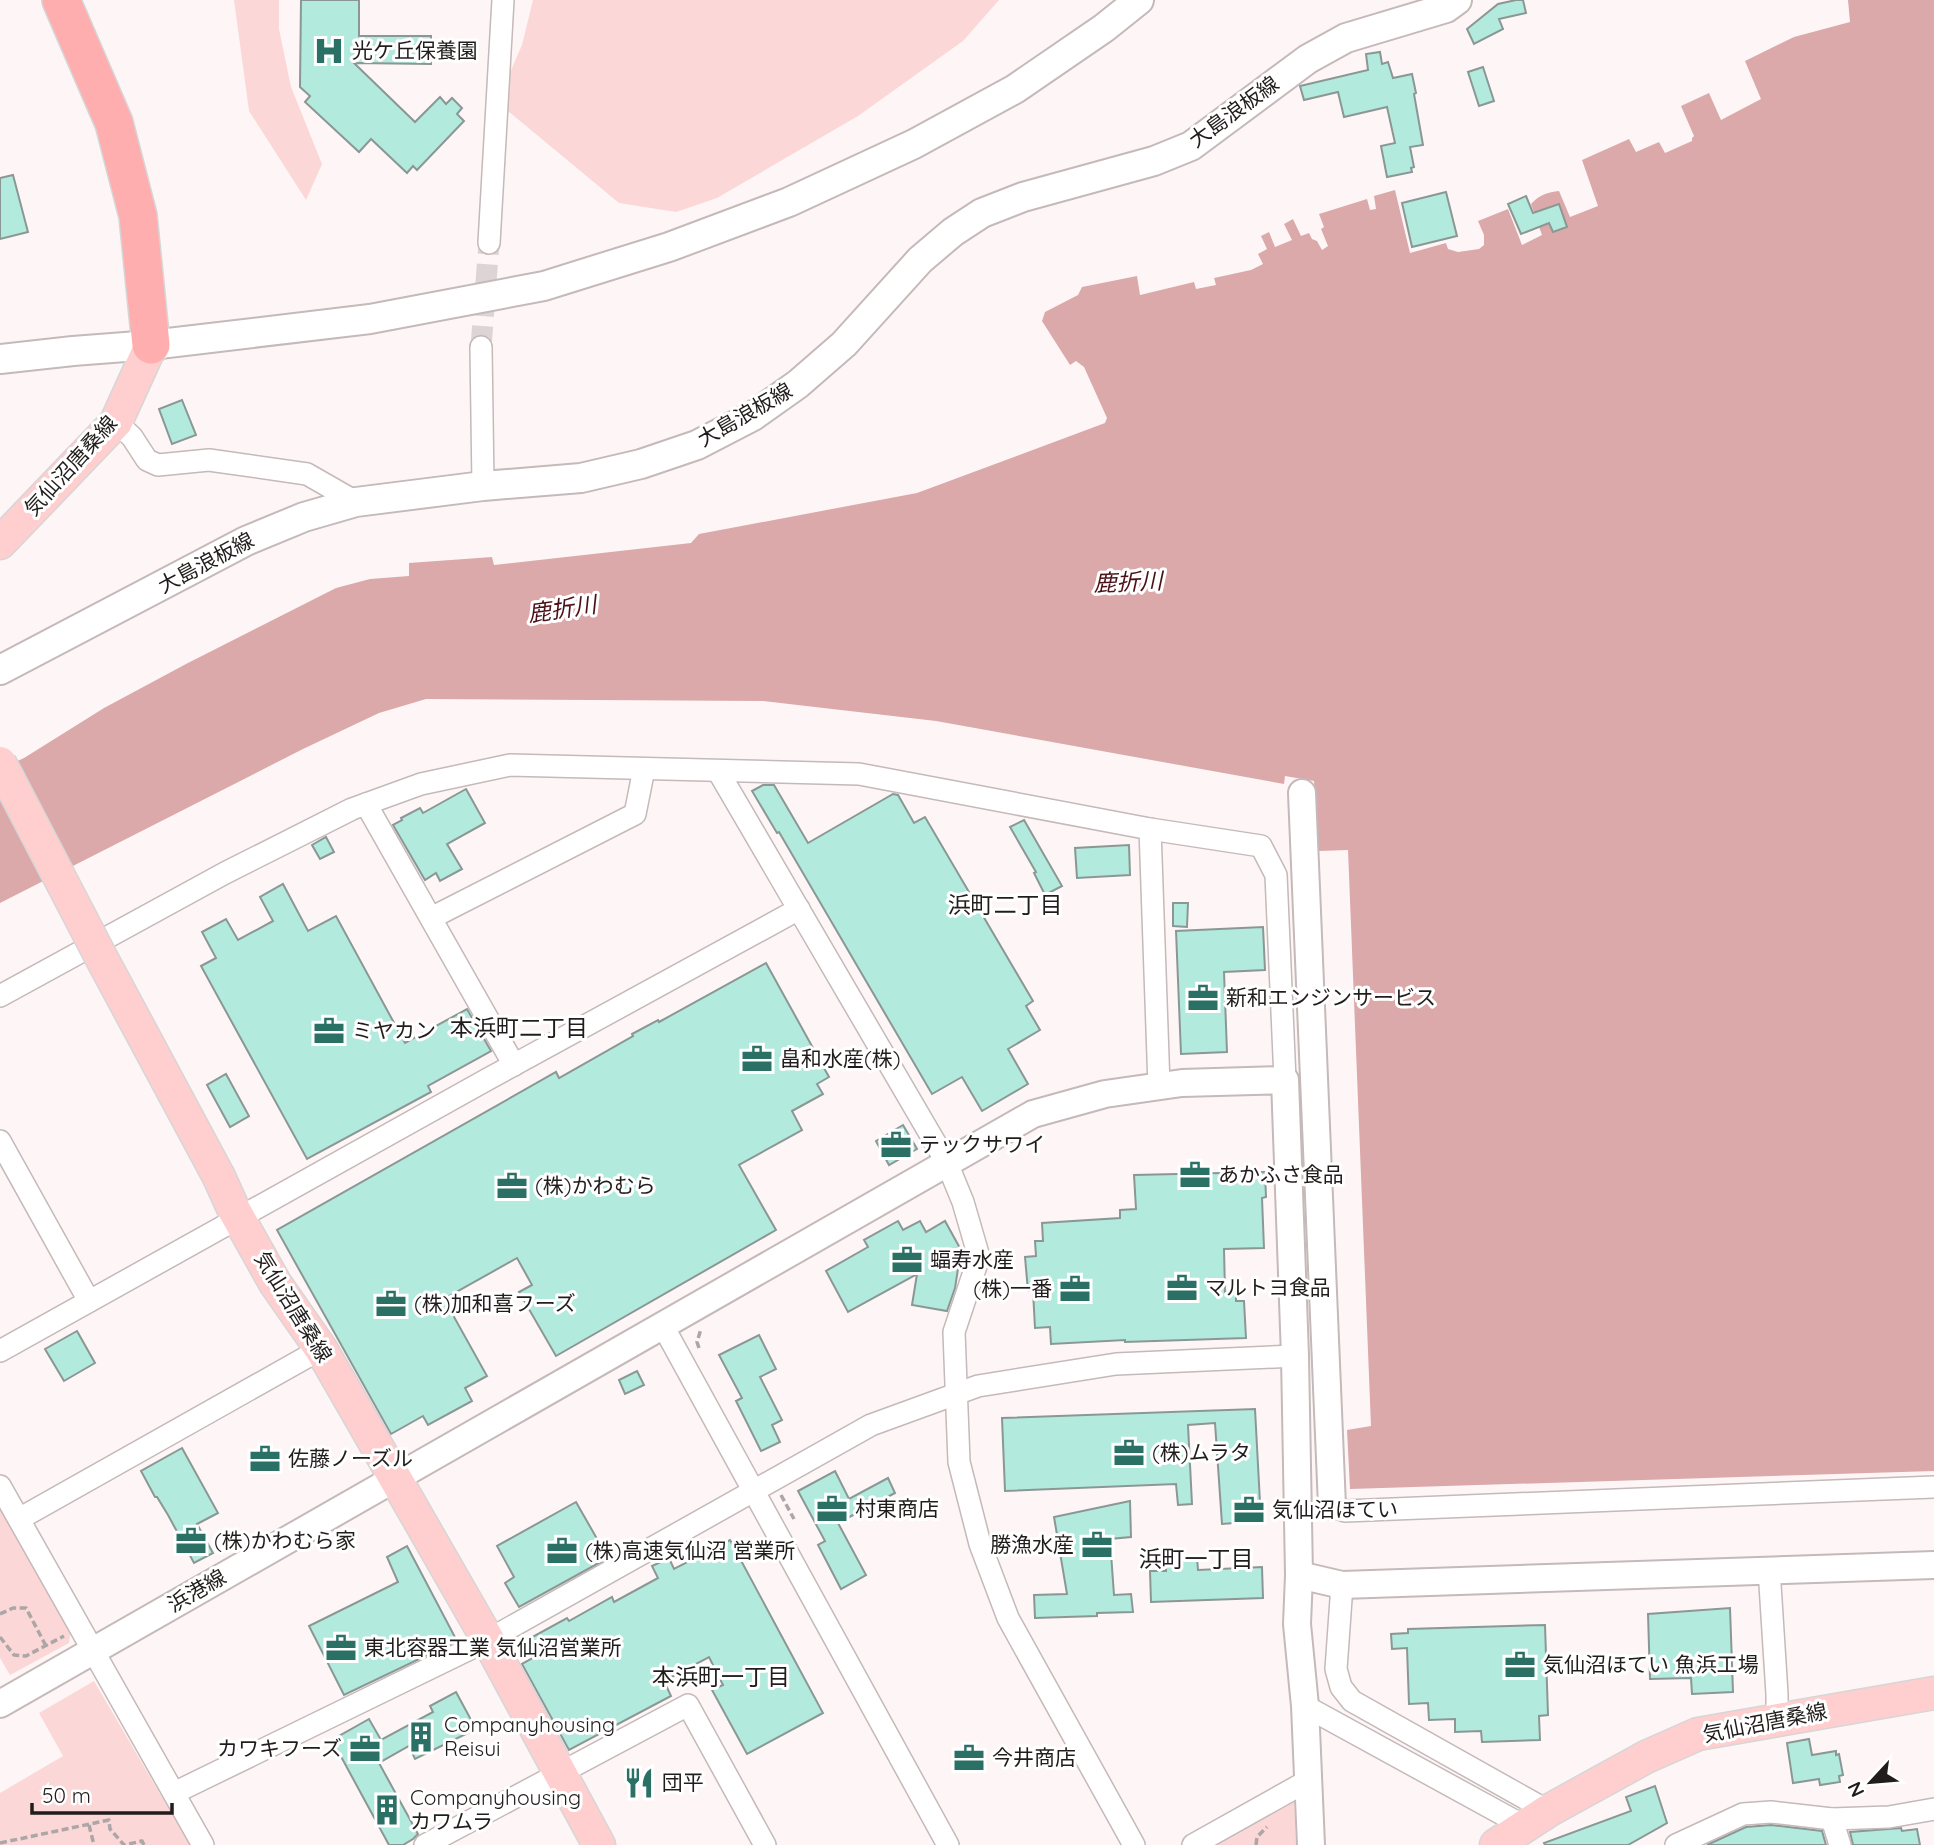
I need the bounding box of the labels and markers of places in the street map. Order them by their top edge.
hospital icon: 光ケ丘保養園 [312,34,346,68]
place label: 光ケ丘保養園 [352,37,478,63]
office icon: 新和エンジンサービス [1186,981,1220,1015]
place label: 新和エンジンサービス [1226,984,1436,1010]
office icon: ミヤカン [312,1014,346,1048]
place label: ミヤカン [352,1017,436,1043]
office icon: 畠和水産(株) [740,1042,774,1076]
place label: 畠和水産(株) [780,1045,901,1071]
office icon: テックサワイ [879,1128,913,1162]
place label: テックサワイ [919,1131,1045,1157]
office icon: あかふさ食品 [1178,1158,1212,1192]
place label: あかふさ食品 [1218,1161,1344,1187]
office icon: (株)かわむら [495,1169,529,1203]
place label: (株)かわむら [535,1172,656,1198]
office icon: 蝠寿水産 [890,1243,924,1277]
place label: 蝠寿水産 [930,1246,1014,1272]
office icon: マルトヨ食品 [1165,1271,1199,1305]
office icon: (株)一番 [1058,1272,1092,1306]
place label: マルトヨ食品 [1205,1274,1331,1300]
place label: (株)一番 [973,1275,1052,1301]
office icon: (株)加和喜フーズ [374,1287,408,1321]
place label: (株)加和喜フーズ [414,1290,576,1316]
office icon: (株)ムラタ [1112,1436,1146,1470]
place label: (株)ムラタ [1152,1439,1251,1465]
office icon: 佐藤ノーズル [248,1442,282,1476]
place label: 佐藤ノーズル [288,1445,413,1471]
office icon: 村東商店 [815,1492,849,1526]
office icon: 気仙沼ほてい [1232,1493,1266,1527]
place label: 村東商店 [855,1495,939,1521]
place label: 気仙沼ほてい [1272,1496,1398,1522]
office icon: (株)かわむら家 [174,1524,208,1558]
place label: (株)かわむら家 [214,1527,356,1553]
office icon: 勝漁水産 [1080,1528,1114,1562]
place label: 勝漁水産 [990,1531,1074,1557]
office icon: (株)高速気仙沼 営業所 [545,1534,579,1568]
place label: (株)高速気仙沼 営業所 [585,1537,795,1563]
office icon: 東北容器工業 気仙沼営業所 [324,1631,358,1665]
place label: 東北容器工業 気仙沼営業所 [364,1634,622,1660]
office icon: 気仙沼ほてい 魚浜工場 [1503,1648,1537,1682]
place label: 気仙沼ほてい 魚浜工場 [1543,1651,1759,1677]
place label: Companyhousing Reisui [444,1711,615,1761]
building icon: Companyhousing Reisui [404,1720,438,1754]
office icon: カワキフーズ [348,1732,382,1766]
place label: カワキフーズ [217,1735,342,1761]
office icon: 今井商店 [952,1741,986,1775]
place label: 今井商店 [992,1744,1076,1770]
restaurant icon: 団平 [622,1766,656,1800]
place label: 団平 [662,1769,704,1795]
place label: Companyhousing カワムラ [410,1784,581,1834]
building icon: Companyhousing カワムラ [370,1793,404,1827]

